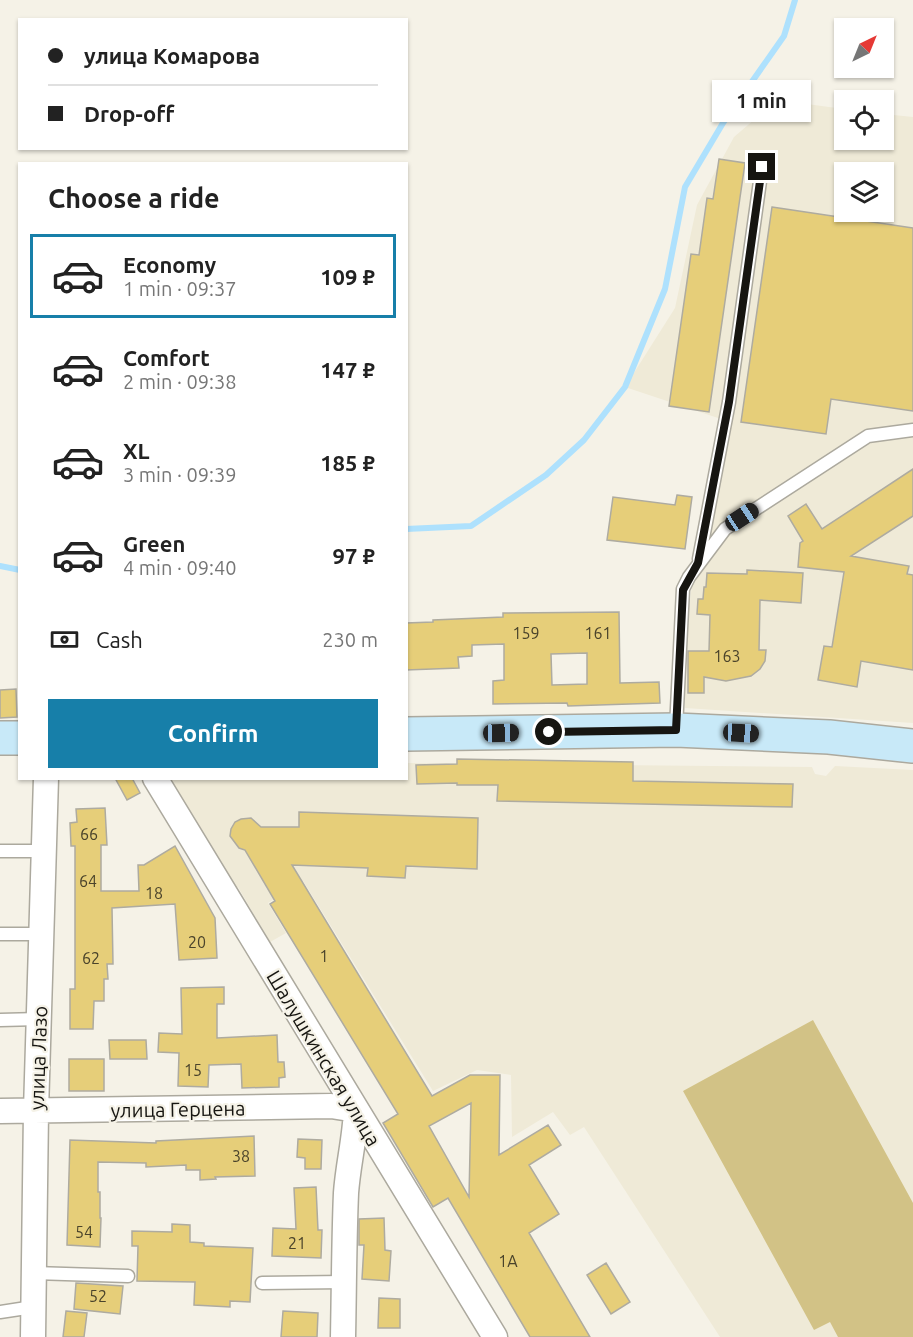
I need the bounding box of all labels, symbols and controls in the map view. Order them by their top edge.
north arrow [834,18,894,78]
map controls [834,18,894,222]
text: улица Комарова [84,43,260,68]
callout: 1 min [712,80,812,122]
text: 1 min [736,89,787,112]
button: locate [834,90,894,150]
text: Drop-off [84,101,174,126]
route end [748,153,775,180]
button: layers [834,162,894,222]
text: Choose a ride [48,183,220,213]
icon: car [51,249,105,303]
text: Economy [123,252,216,277]
text: 109 ₽ [320,264,375,289]
text: 1 min · 09:37 [123,277,237,300]
icon: car [51,342,105,396]
text: Comfort [123,345,210,370]
text: 147 ₽ [320,357,375,382]
text: 2 min · 09:38 [123,370,237,393]
icon: car [51,435,105,489]
text: XL [123,438,150,463]
text: 185 ₽ [320,450,375,475]
text: 3 min · 09:39 [123,463,237,486]
car [722,500,762,534]
icon: car [51,528,105,582]
text: Green [123,531,185,556]
text: 97 ₽ [333,543,375,568]
text: 4 min · 09:40 [123,556,237,579]
icon: cash [48,623,81,656]
house number: 159 [512,624,540,642]
house number: 161 [584,624,612,642]
text: Cash [96,627,143,652]
text: 230 m [322,628,378,651]
house number: 163 [713,647,741,665]
button: Confirm [48,699,378,768]
route start [535,718,562,745]
car [723,723,759,743]
car [483,724,519,742]
house number: 66 [80,825,98,843]
house number: 64 [79,872,97,890]
house number: 18 [145,884,163,902]
house number: 20 [188,933,206,951]
house number: 1 [319,947,329,965]
house number: 62 [82,949,100,967]
street label: Шалушкинская улица [262,966,386,1150]
street label: улица Лазо [25,1005,51,1111]
house number: 15 [184,1061,202,1079]
street label: улица Герцена [110,1096,246,1122]
house number: 38 [232,1147,250,1165]
house number: 54 [75,1223,93,1241]
house number: 21 [288,1234,306,1252]
house number: 1А [498,1252,518,1270]
house number: 52 [89,1287,107,1305]

